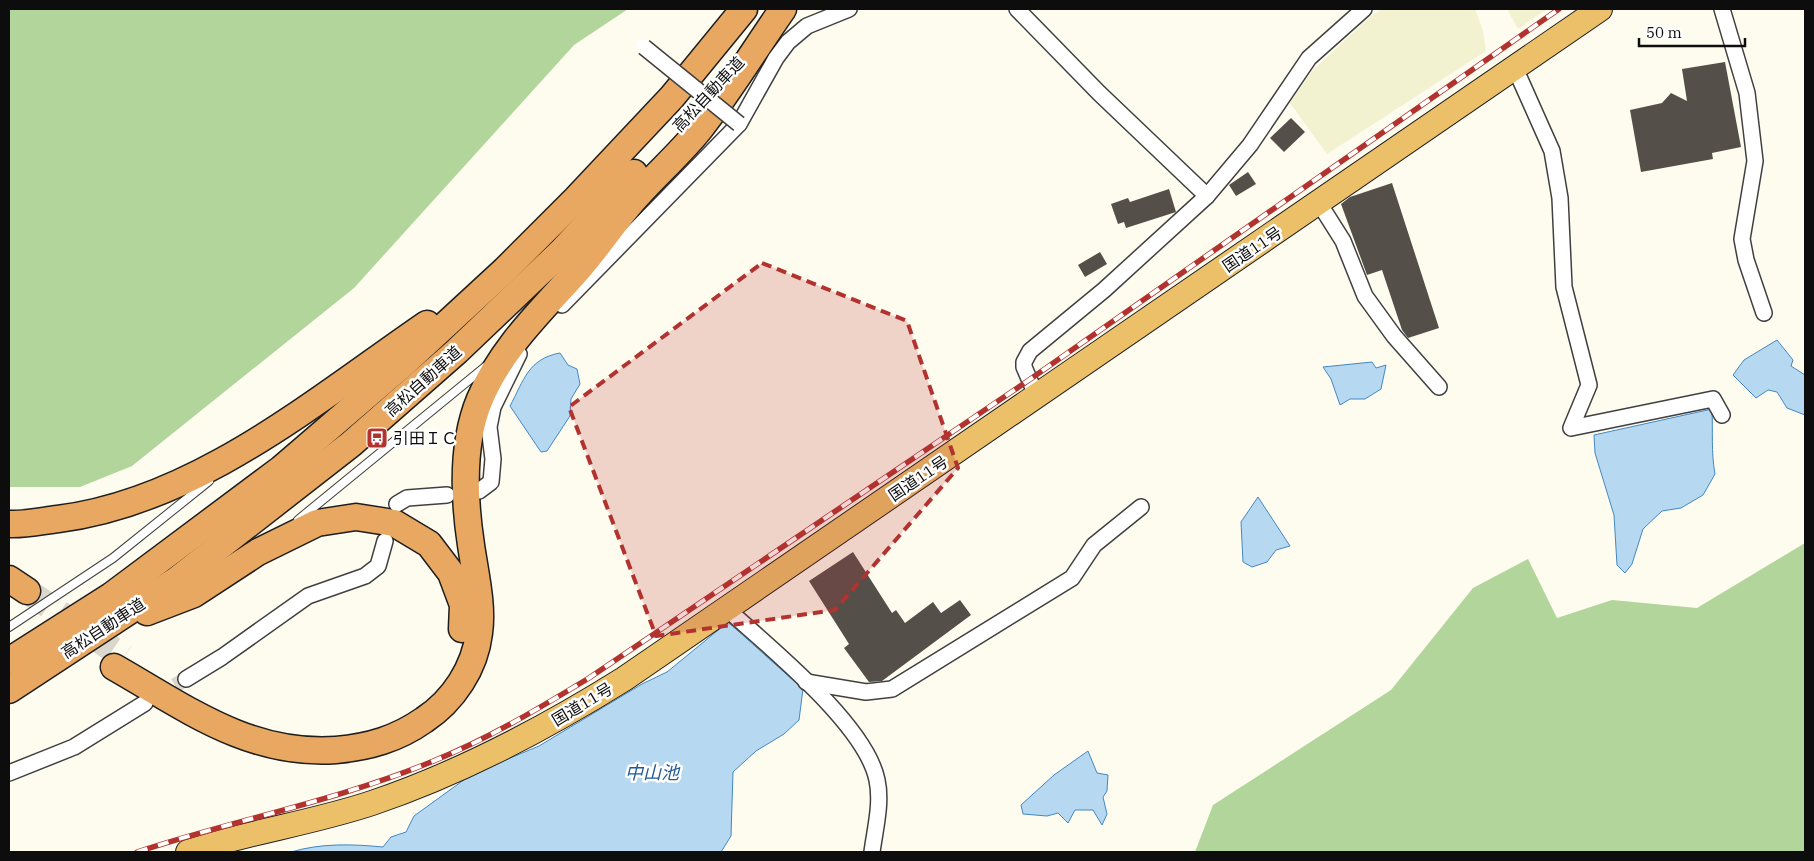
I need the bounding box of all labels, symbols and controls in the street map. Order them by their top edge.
scale bar [1639,15,1745,47]
text: 50 m [1646,23,1682,42]
street label: 高松自動車道 [668,52,748,136]
street label: 国道11号 [1219,222,1285,276]
street label: 高松自動車道 [381,341,465,421]
bus stop icon: 引田ＩＣ [365,426,389,450]
place label: 引田ＩＣ [393,428,457,448]
street label: 国道11号 [885,451,951,505]
street label: 高松自動車道 [57,593,149,663]
street label: 国道11号 [548,678,616,730]
water label: 中山池 [625,761,681,784]

